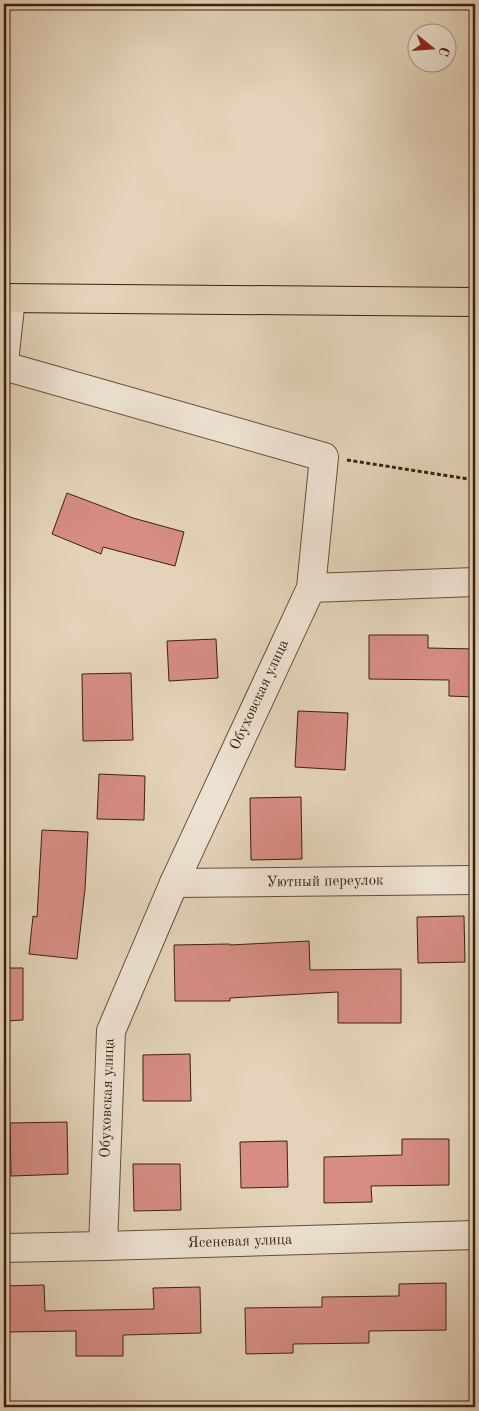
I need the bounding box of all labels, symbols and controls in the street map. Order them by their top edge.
north arrow [406,22,456,72]
text: С [435,45,452,58]
street label: Обуховская улица [228,637,292,752]
street label: Уютный переулок [266,873,384,891]
street label: Обуховская улица [98,1037,118,1158]
street label: Ясеневая улица [187,1233,293,1251]

